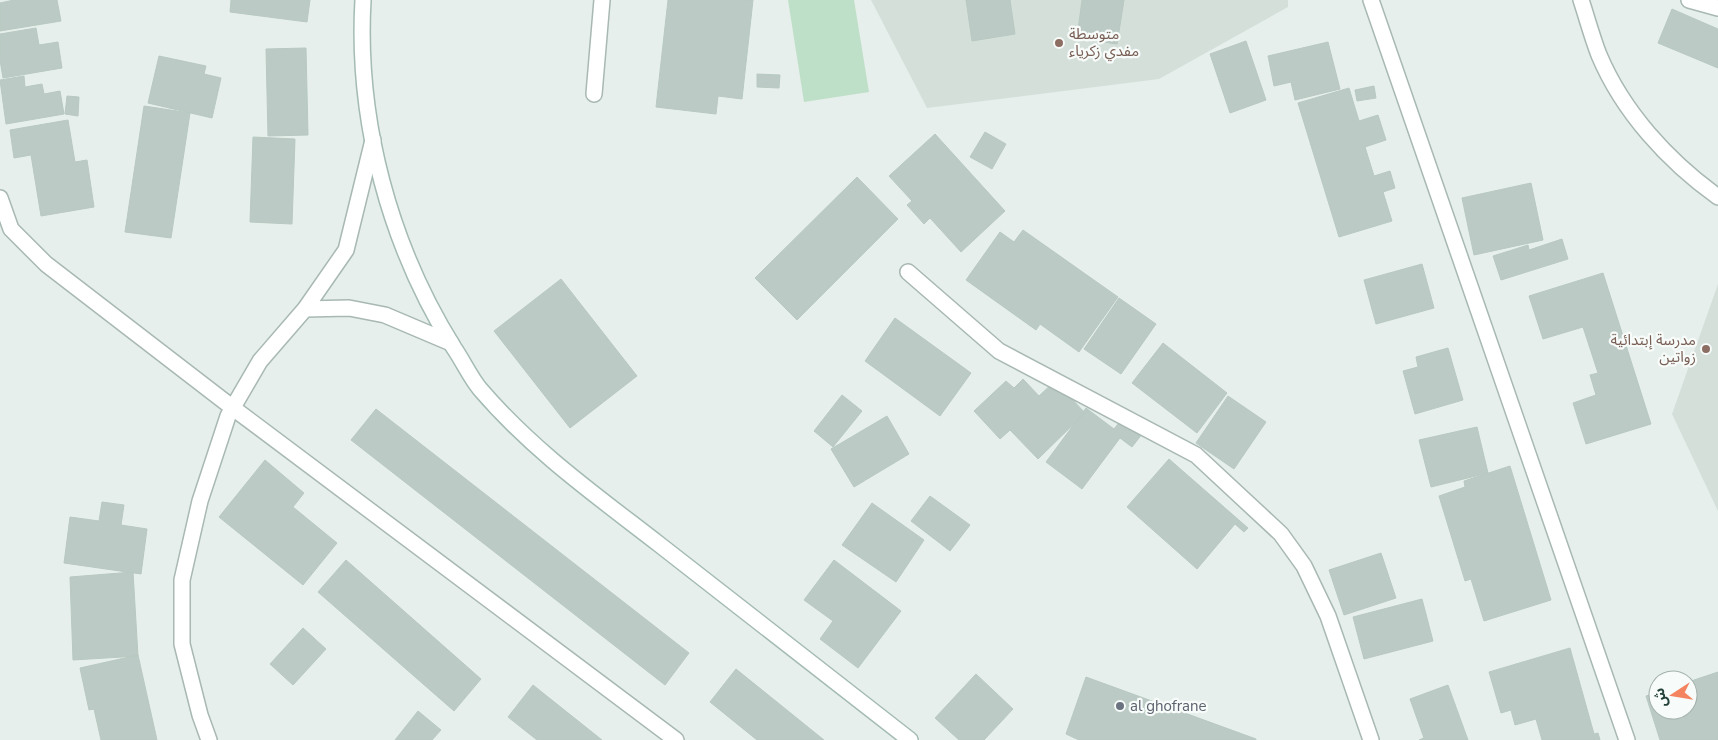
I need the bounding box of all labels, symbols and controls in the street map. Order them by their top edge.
place label: متوسطة مفدي زكرياء [1069,24,1139,62]
marker: متوسطة مفدي زكرياء [1053,37,1065,49]
place label: مدرسة إبتدائية زواتين [1611,330,1696,367]
marker: مدرسة إبتدائية زواتين [1700,343,1712,355]
north arrow [1648,670,1698,720]
text: ش [1649,686,1672,709]
place label: al ghofrane [1130,696,1207,716]
marker: al ghofrane [1114,700,1126,712]

